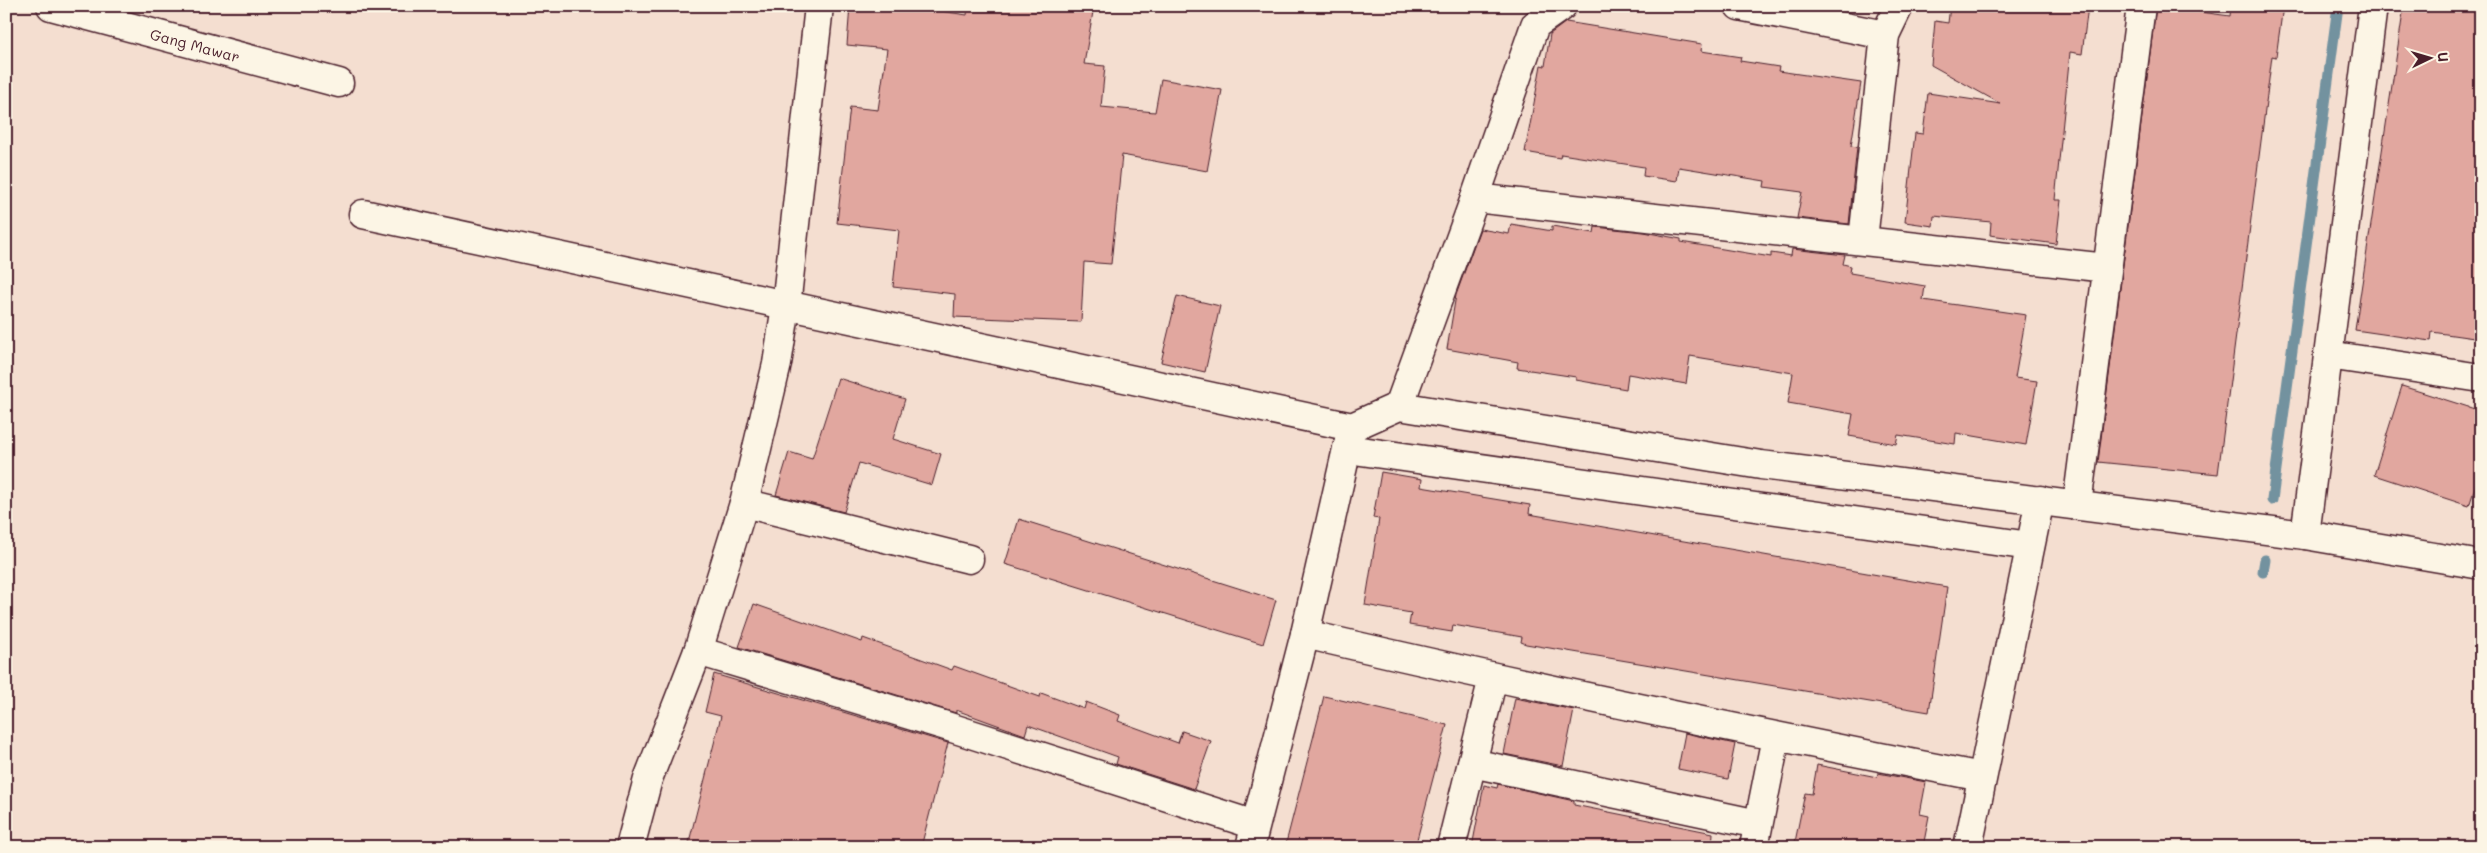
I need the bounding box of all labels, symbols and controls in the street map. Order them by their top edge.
street label: Gang Mawar [148,23,242,67]
north arrow [2404,32,2454,82]
text: U [2434,51,2453,63]

